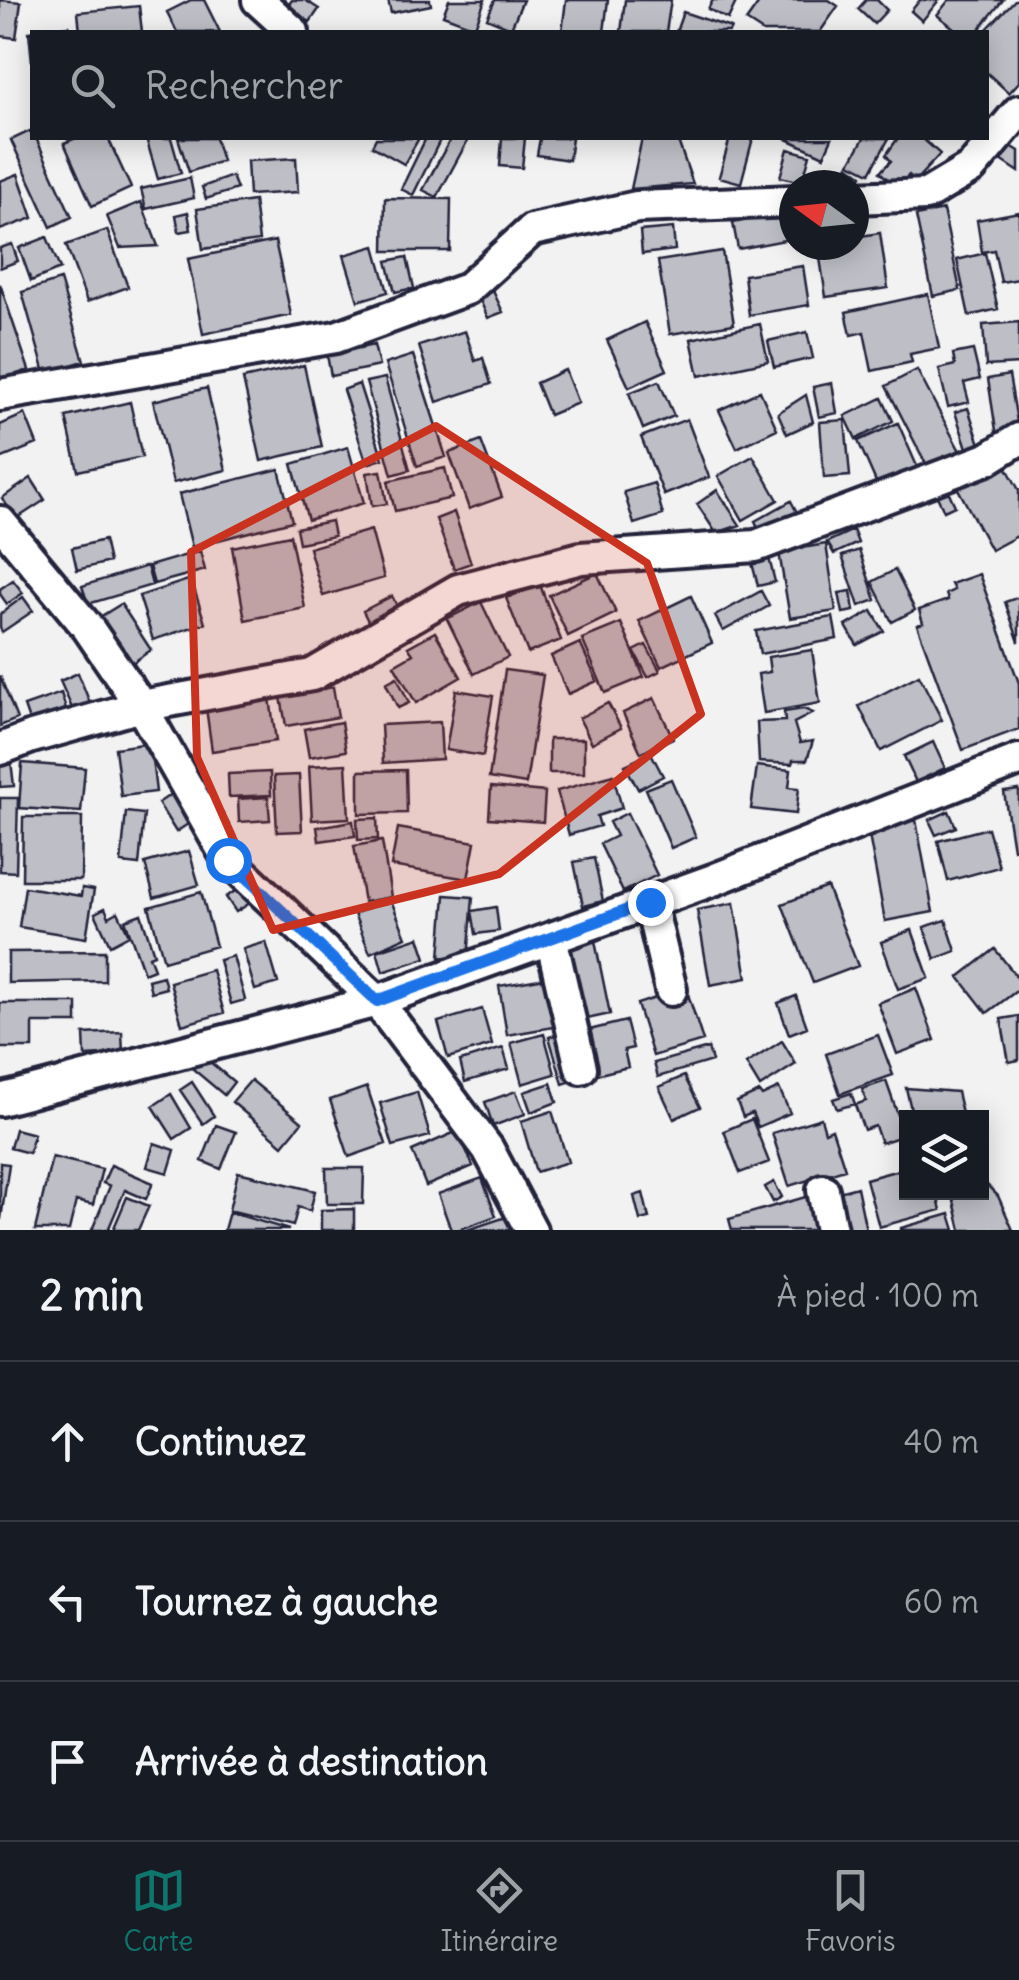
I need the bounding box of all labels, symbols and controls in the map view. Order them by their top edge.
search box [30,30,989,140]
icon: search [65,58,120,113]
text: Rechercher [145,62,343,109]
north arrow [779,170,869,260]
route start [206,838,252,884]
route end [628,880,674,926]
map controls [899,1110,989,1200]
button: layers [899,1110,989,1200]
text: 2 min [40,1269,144,1321]
text: À pied · 100 m [777,1275,979,1316]
icon: ahead [40,1414,95,1469]
text: Continuez [135,1418,306,1465]
text: 40 m [904,1421,979,1462]
icon: left [40,1574,95,1629]
text: Tournez à gauche [135,1578,438,1625]
text: 60 m [904,1581,979,1622]
icon: arrive [40,1734,95,1789]
text: Arrivée à destination [135,1738,488,1785]
tab: Carte [124,1863,193,1959]
tab: Itinéraire [440,1863,558,1959]
tab: Favoris [805,1863,895,1959]

